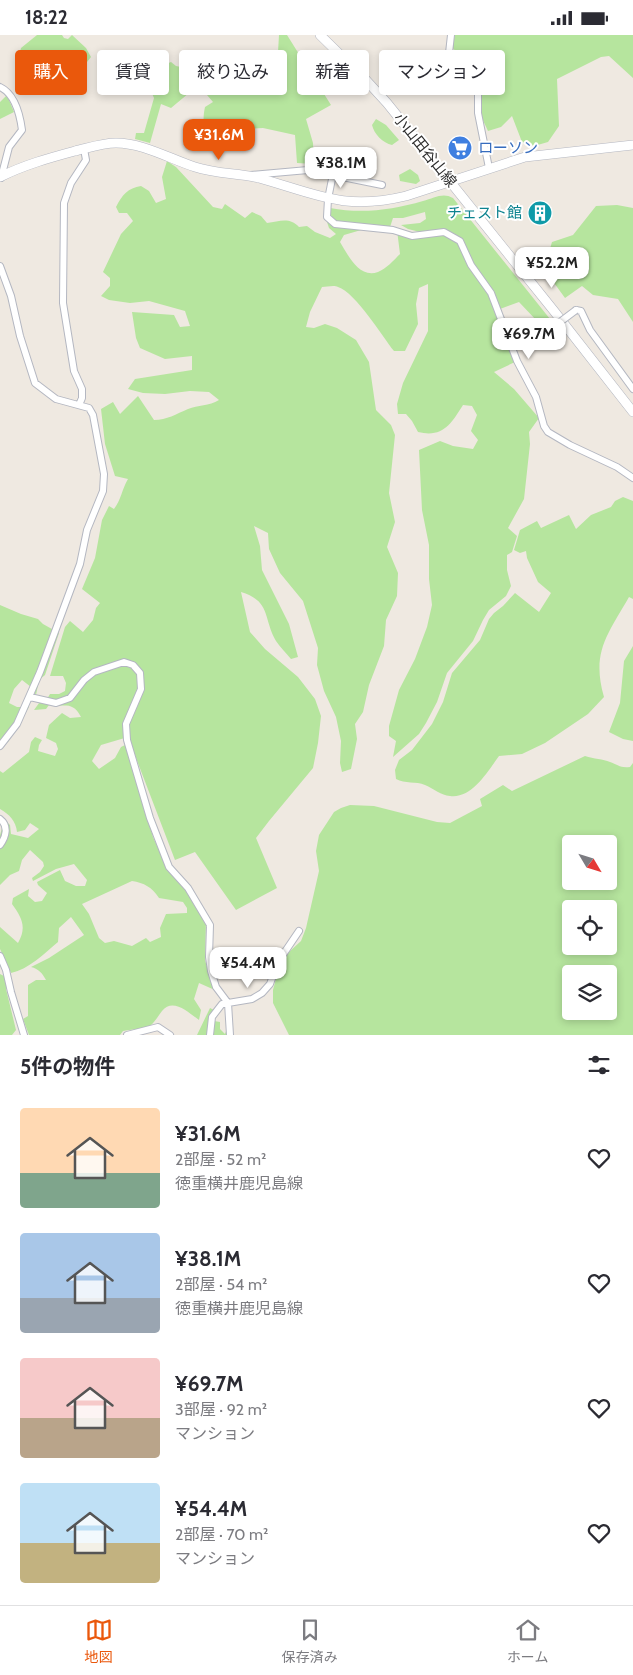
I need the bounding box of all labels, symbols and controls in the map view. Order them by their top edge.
text: 18:22 [25,6,68,29]
chip: 購入 [15,50,87,95]
chip: 賃貸 [97,50,169,95]
chip: 絞り込み [179,50,287,95]
chip: 新着 [297,50,369,95]
chip: マンション [379,50,505,95]
street label: 小山田谷山線 [390,109,460,191]
pin: ¥31.6M [178,119,260,161]
text: ¥31.6M [194,125,244,144]
supermarket icon: ローソン [447,135,473,161]
place label: ローソン [478,139,538,157]
pin: ¥38.1M [300,147,382,189]
text: ¥38.1M [316,153,366,172]
building icon: チェスト館 [527,200,553,226]
place label: チェスト館 [447,204,522,222]
pin: ¥52.2M [511,247,593,289]
text: ¥52.2M [526,253,578,272]
pin: ¥69.7M [488,317,570,360]
text: ¥69.7M [503,324,555,343]
north arrow [562,835,618,890]
map controls [562,835,617,1020]
button: locate [562,900,617,955]
pin: ¥54.4M [207,947,289,989]
text: ¥54.4M [220,953,276,972]
button: layers [562,965,617,1020]
icon: filters [585,1051,613,1079]
text: 5件の物件 [20,1054,115,1079]
text: ¥31.6M [175,1121,241,1146]
icon: home [60,1128,120,1188]
icon: heart [585,1144,613,1172]
text: 2部屋 · 52 m² [175,1150,266,1169]
text: 徳重横井鹿児島線 [175,1174,303,1193]
text: ¥38.1M [175,1246,241,1271]
icon: home [60,1253,120,1313]
icon: heart [585,1269,613,1297]
text: 2部屋 · 54 m² [175,1275,267,1294]
text: 徳重横井鹿児島線 [175,1299,303,1318]
text: ¥69.7M [175,1371,243,1396]
icon: home [60,1378,120,1438]
icon: heart [585,1394,613,1422]
text: 3部屋 · 92 m² [175,1400,267,1419]
text: マンション [175,1424,255,1443]
text: ¥54.4M [175,1496,247,1521]
icon: home [60,1503,120,1563]
icon: heart [585,1519,613,1547]
text: 2部屋 · 70 m² [175,1525,268,1544]
text: マンション [175,1549,255,1568]
tab: 地図 [85,1616,113,1666]
tab: 保存済み [282,1616,338,1666]
tab: ホーム [507,1616,548,1666]

